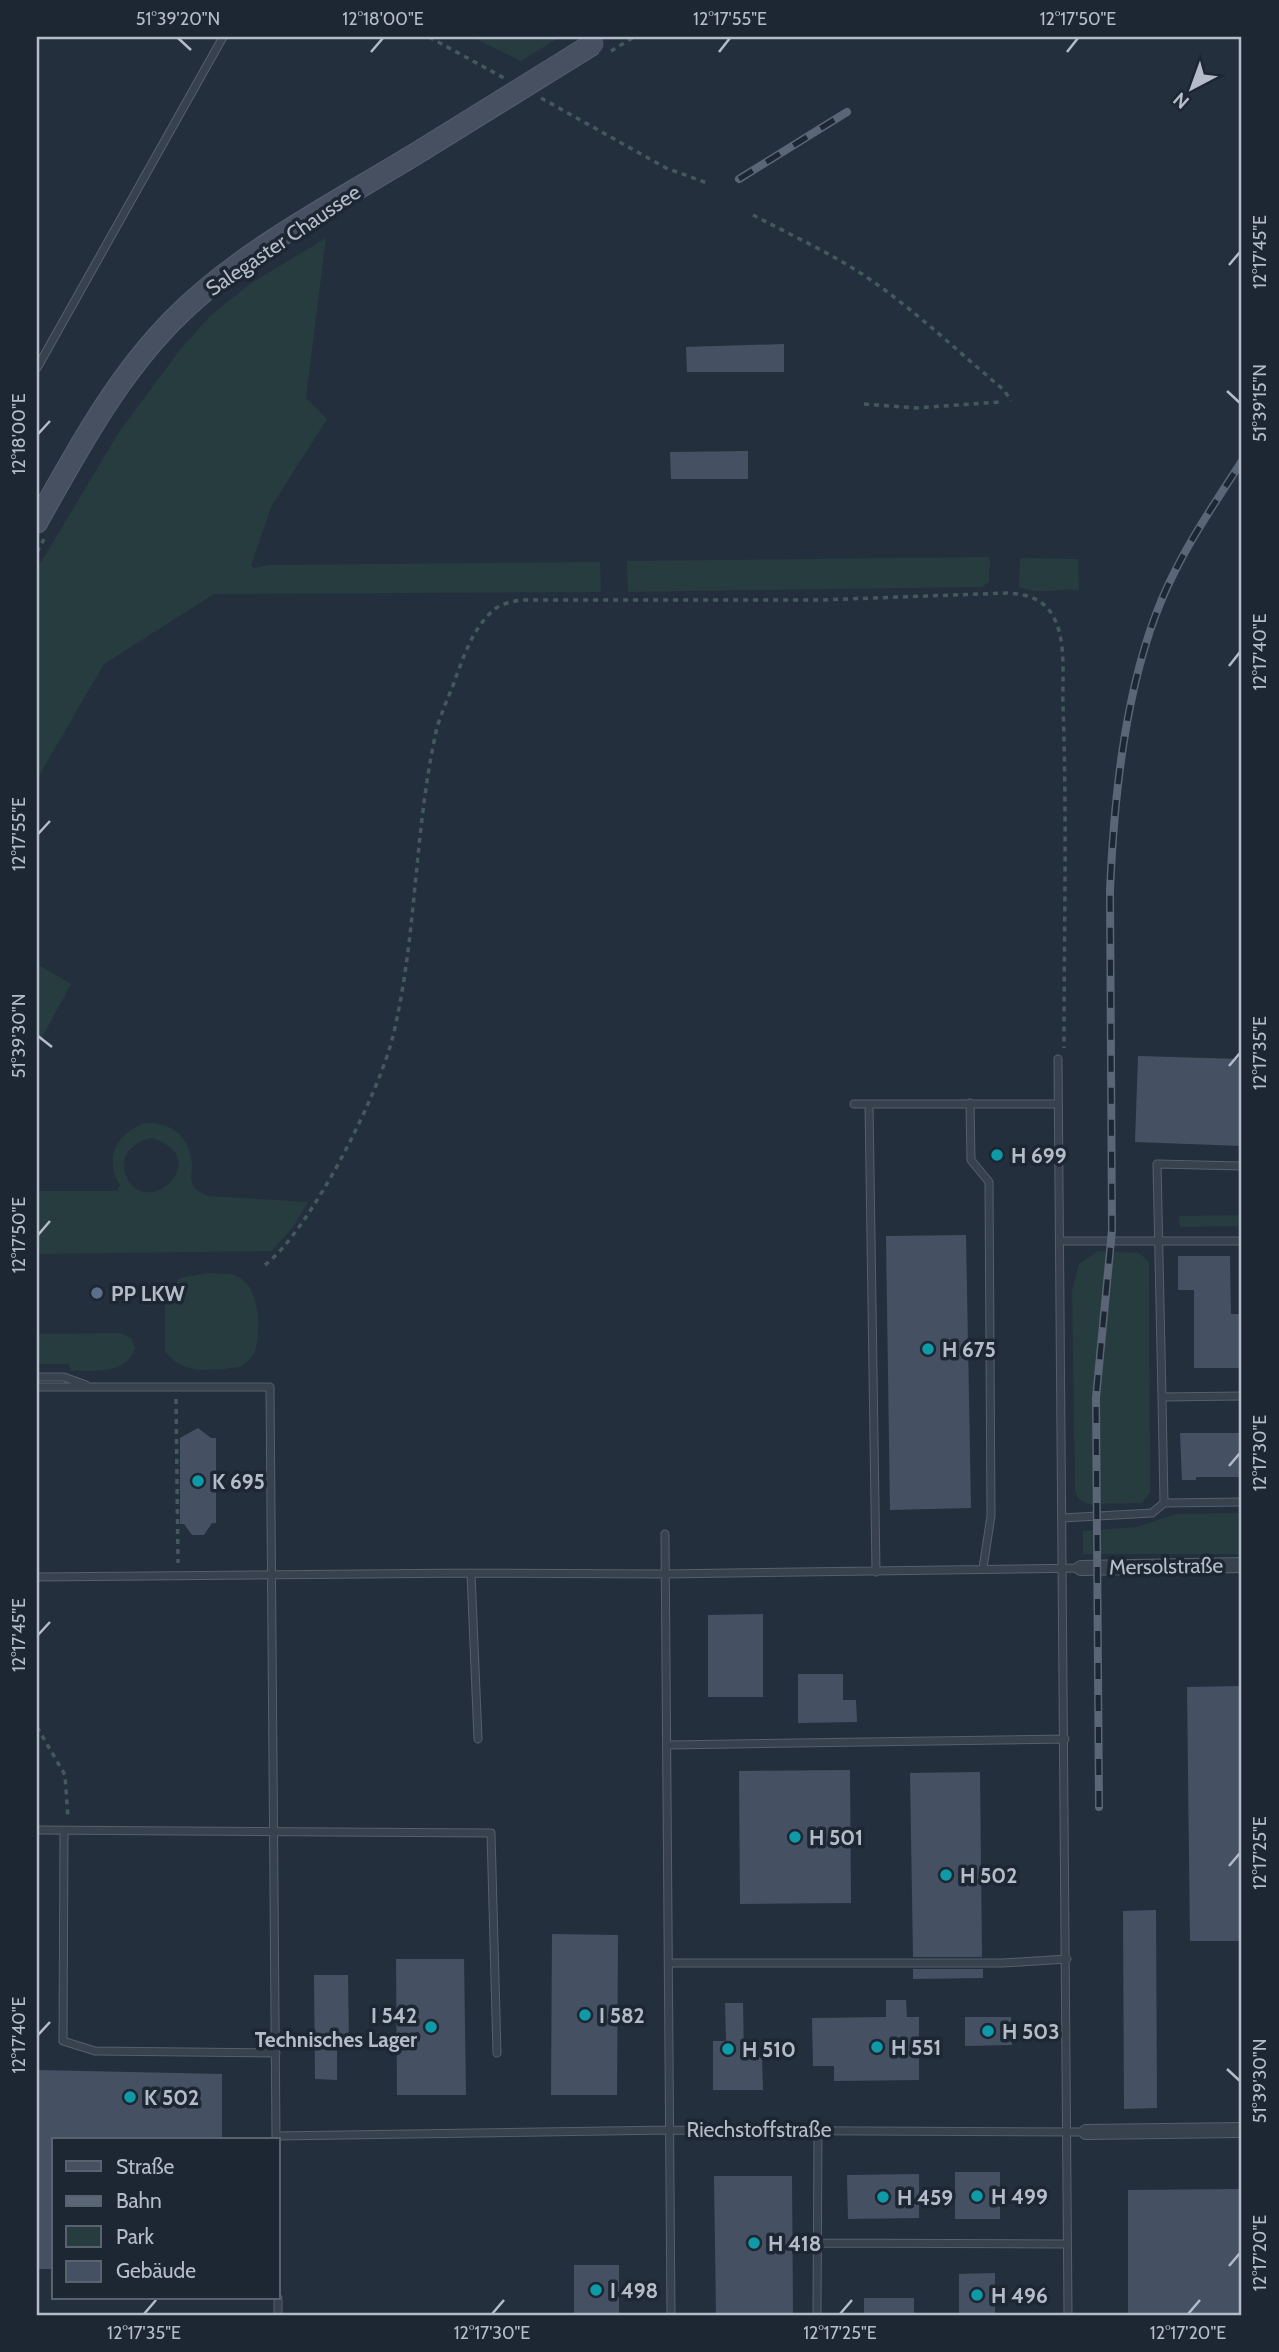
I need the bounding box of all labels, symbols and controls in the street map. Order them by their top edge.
text: 51°39'20"N [136,8,220,30]
text: 12°18'00"E [342,8,424,30]
text: 12°17'55"E [693,8,767,30]
text: 12°17'50"E [1040,8,1116,30]
north arrow [1156,52,1226,122]
text: N [1169,87,1194,114]
street label: Salegaster Chaussee [201,179,365,301]
text: 12°17'45"E [1249,215,1271,289]
text: 51°39'15"N [1249,364,1271,442]
text: 12°18'00"E [8,393,30,475]
text: 12°17'40"E [1249,613,1271,690]
text: 12°17'55"E [8,797,30,871]
text: 51°39'30"N [8,994,30,1078]
text: 12°17'35"E [1249,1016,1271,1090]
place label: H 699 [1011,1143,1066,1168]
marker: H 699 [989,1147,1005,1163]
text: 12°17'50"E [8,1197,30,1273]
place label: PP LKW [111,1281,185,1306]
marker: PP LKW [89,1285,105,1301]
place label: H 675 [942,1337,996,1362]
marker: H 675 [920,1341,936,1357]
text: 12°17'30"E [1249,1415,1271,1491]
place label: K 695 [212,1469,265,1494]
marker: K 695 [190,1473,206,1489]
street label: Mersolstraße [1109,1552,1224,1579]
text: 12°17'45"E [8,1598,30,1672]
text: 12°17'25"E [1249,1816,1271,1890]
place label: H 501 [809,1825,863,1850]
marker: H 501 [787,1829,803,1845]
place label: H 502 [960,1863,1017,1888]
marker: H 502 [938,1867,954,1883]
text: 12°17'40"E [8,1996,30,2073]
place label: I 542 Technisches Lager [255,2003,417,2052]
place label: I 582 [599,2003,645,2028]
marker: I 582 [577,2007,593,2023]
marker: I 542 Technisches Lager [423,2019,439,2035]
place label: H 503 [1002,2019,1059,2044]
marker: H 503 [980,2023,996,2039]
place label: H 551 [891,2035,941,2060]
place label: H 510 [742,2037,796,2062]
marker: H 551 [869,2039,885,2055]
text: 51°39'30"N [1249,2039,1271,2123]
marker: H 510 [720,2041,736,2057]
place label: K 502 [144,2085,199,2110]
marker: K 502 [122,2089,138,2105]
street label: Riechstoffstraße [687,2117,832,2142]
legend [52,2138,280,2300]
text: Straße [116,2154,175,2179]
place label: H 499 [991,2184,1048,2209]
place label: H 459 [897,2185,953,2210]
text: Bahn [116,2188,162,2213]
marker: H 499 [969,2188,985,2204]
marker: H 459 [875,2189,891,2205]
text: 12°17'20"E [1249,2215,1271,2291]
text: Park [116,2224,154,2249]
place label: H 418 [768,2231,821,2256]
marker: H 418 [746,2235,762,2251]
text: Gebäude [116,2258,196,2283]
place label: I 498 [610,2278,658,2303]
marker: I 498 [588,2282,604,2298]
place label: H 496 [991,2283,1048,2308]
marker: H 496 [969,2287,985,2303]
text: 12°17'35"E [107,2322,181,2344]
text: 12°17'30"E [454,2322,530,2344]
text: 12°17'25"E [803,2322,877,2344]
text: 12°17'20"E [1150,2322,1226,2344]

